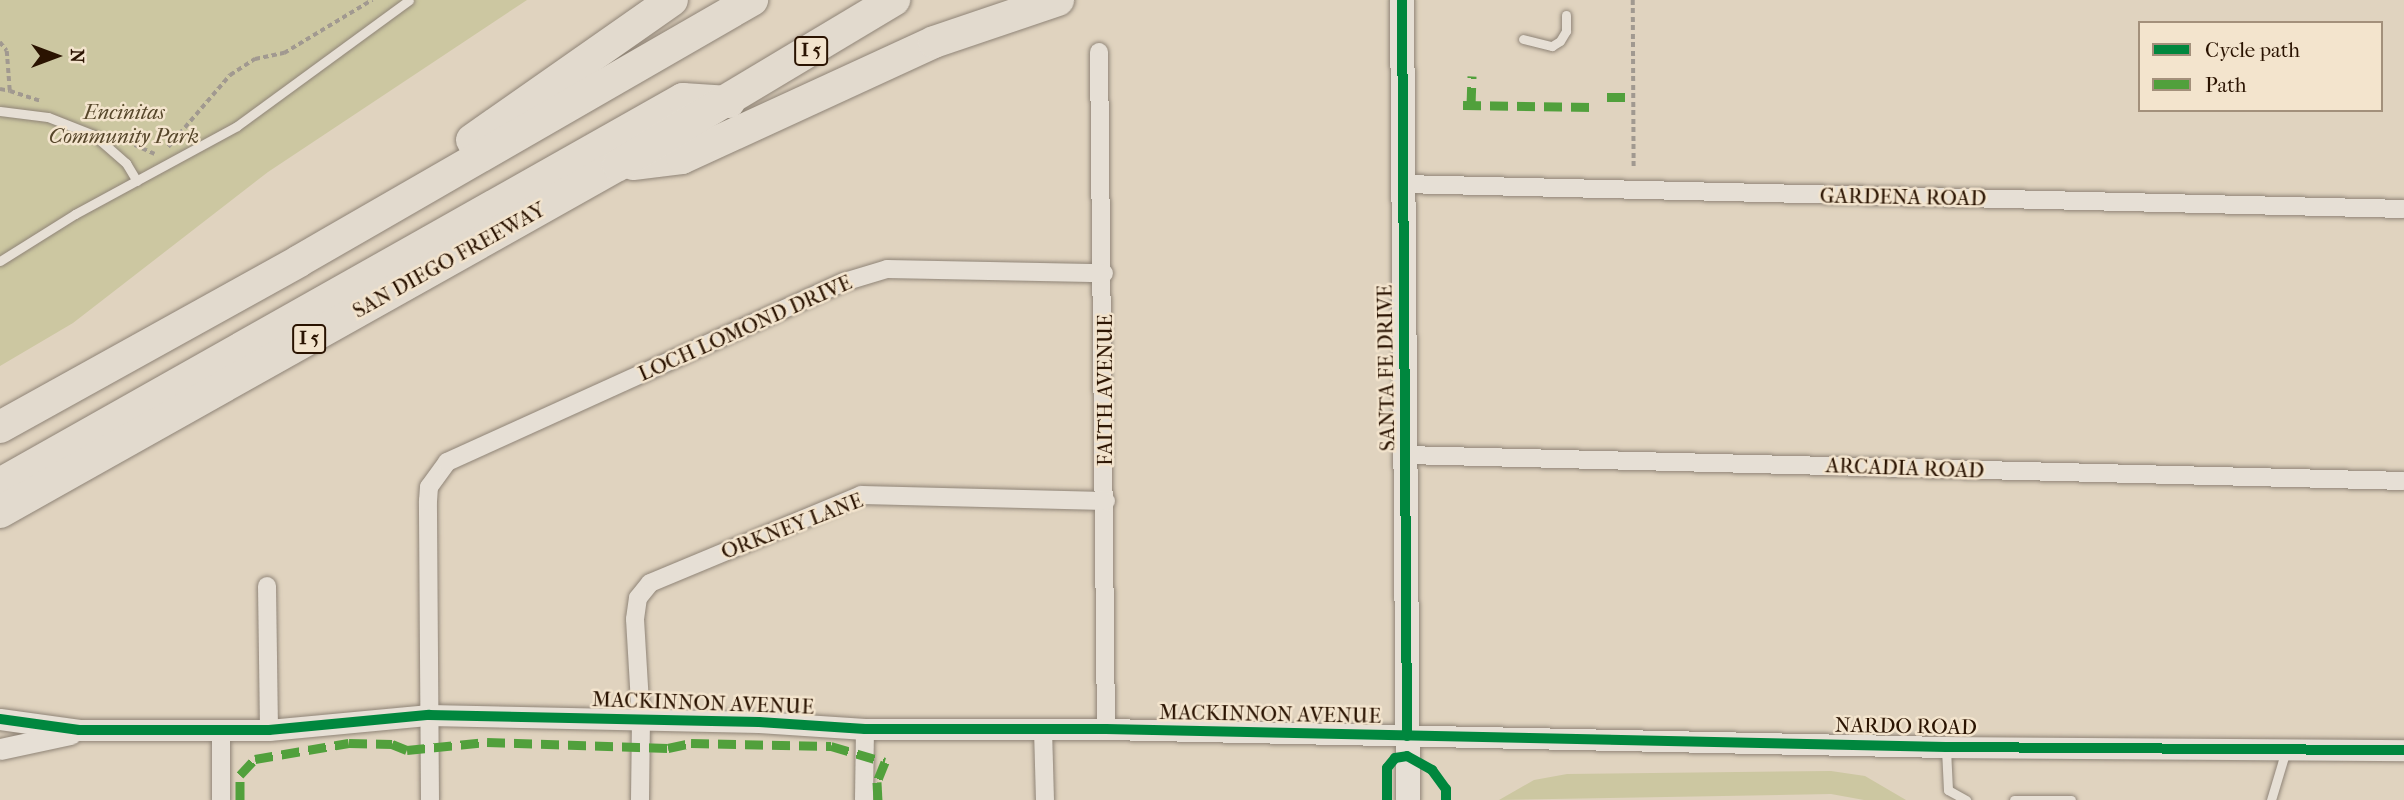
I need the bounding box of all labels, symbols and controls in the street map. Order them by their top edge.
north arrow [21,21,91,91]
legend [2138,21,2383,112]
road number: I 5 [794,36,828,66]
text: Cycle path [2205,38,2300,62]
text: N [66,49,88,63]
text: Path [2205,73,2246,97]
park label: Encinitas Community Park [49,99,199,149]
street label: GARDENA ROAD [1820,183,1986,211]
street label: SAN DIEGO FREEWAY [348,197,550,323]
street label: LOCH LOMOND DRIVE [634,270,856,386]
street label: SANTA FE DRIVE [1372,285,1400,451]
street label: FAITH AVENUE [1092,314,1118,466]
road number: I 5 [292,324,326,354]
street label: ARCADIA ROAD [1825,453,1985,483]
street label: ORKNEY LANE [718,487,866,565]
street label: MACKINNON AVENUE [591,687,815,719]
street label: MACKINNON AVENUE [1159,699,1381,729]
street label: NARDO ROAD [1835,712,1977,740]

